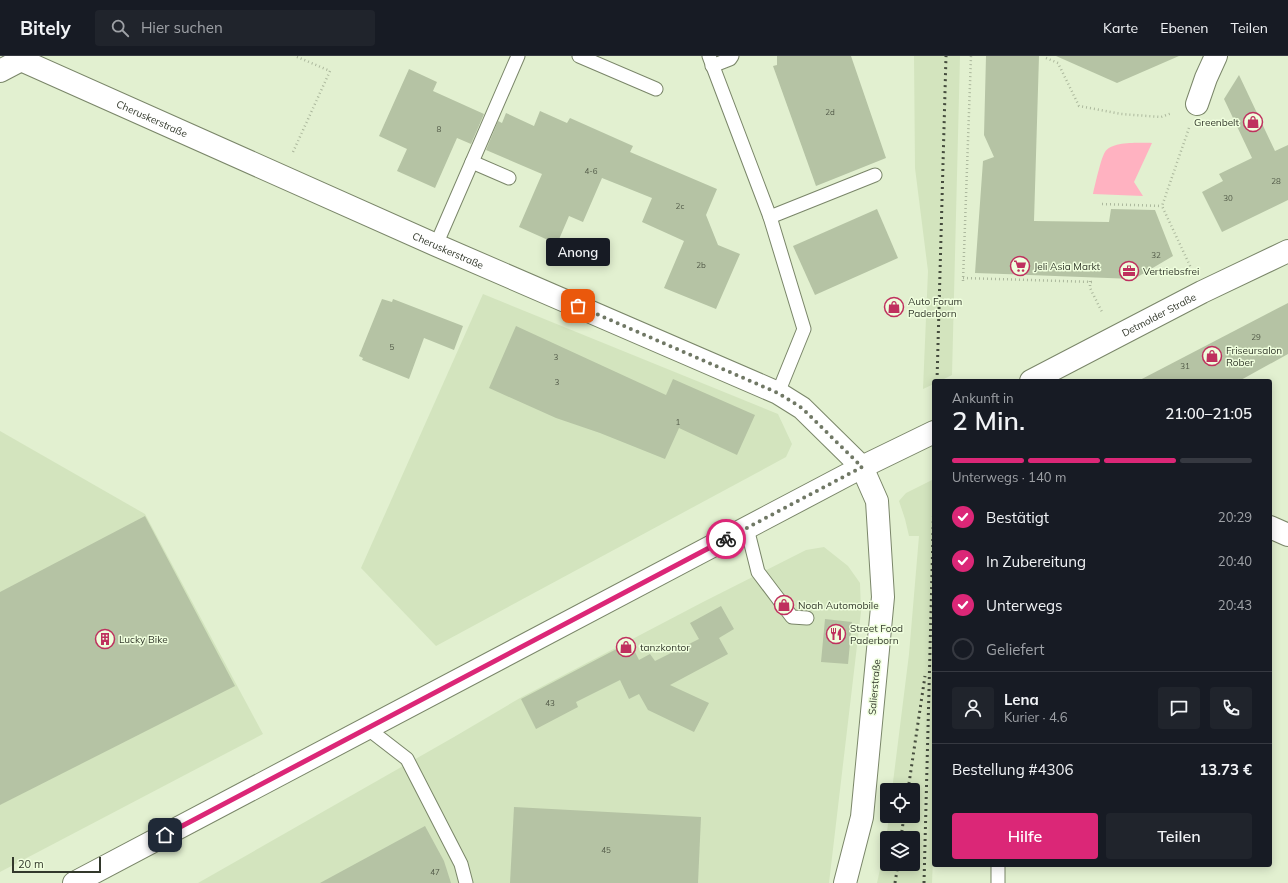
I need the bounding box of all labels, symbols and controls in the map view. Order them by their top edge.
search box [95,10,375,46]
text: Bitely [20,16,71,40]
icon: search [109,17,131,39]
text: Hier suchen [141,18,223,37]
text: Karte [1103,19,1138,37]
text: Ebenen [1160,19,1209,37]
text: Teilen [1231,19,1268,37]
street label: Cheruskerstraße [114,97,189,140]
house number: 2d [825,107,835,117]
shop icon: Greenbelt [1242,111,1264,133]
place label: Greenbelt [1194,116,1239,129]
house number: 8 [437,124,442,134]
house number: 4-6 [584,166,598,176]
house number: 28 [1271,176,1281,186]
house number: 30 [1223,193,1233,203]
house number: 2c [676,201,684,211]
street label: Cheruskerstraße [410,229,486,272]
callout: Anong [546,238,610,266]
text: Anong [558,244,598,260]
house number: 32 [1151,250,1161,260]
supermarket icon: Jeli Asia Markt [1009,255,1031,277]
house number: 2b [696,260,706,270]
place label: Jeli Asia Markt [1034,260,1101,273]
office icon: Vertriebsfrei [1118,260,1140,282]
place label: Vertriebsfrei [1143,265,1199,278]
pin [561,289,595,323]
street label: Detmolder Straße [1120,290,1198,340]
icon: bag [567,295,589,317]
place label: Auto Forum Paderborn [908,295,962,320]
shop icon: Auto Forum Paderborn [883,296,905,318]
house number: 29 [1251,332,1261,342]
house number: 5 [390,342,395,352]
place label: Friseursalon Rober [1226,344,1282,369]
shop icon: Friseursalon Rober [1201,345,1223,367]
house number: 3 [554,352,559,362]
house number: 31 [1180,361,1190,371]
house number: 3 [555,377,560,387]
text: Ankunft in [952,390,1014,406]
text: 2 Min. [952,404,1025,437]
text: 21:00–21:05 [1165,404,1252,423]
house number: 1 [676,417,681,427]
text: Unterwegs · 140 m [952,469,1066,485]
icon: check [952,506,974,528]
text: Bestätigt [986,508,1049,527]
text: 20:29 [1218,509,1252,525]
courier [706,519,746,559]
icon: bike [715,528,737,550]
icon: check [952,550,974,572]
text: In Zubereitung [986,552,1086,571]
text: 20:40 [1218,553,1252,569]
shop icon: Noah Automobile [773,594,795,616]
icon: check [952,594,974,616]
text: Unterwegs [986,596,1063,615]
text: 20:43 [1218,597,1252,613]
place label: Noah Automobile [798,599,879,612]
place label: Street Food Paderborn [850,622,903,647]
restaurant icon: Street Food Paderborn [825,623,847,645]
building icon: Lucky Bike [94,628,116,650]
place label: Lucky Bike [119,633,168,646]
shop icon: tanzkontor [615,636,637,658]
text: Geliefert [986,640,1045,659]
place label: tanzkontor [640,641,690,654]
street label: Salierstraße [866,659,883,715]
button: person [952,687,994,729]
button: chat [1158,687,1200,729]
button: phone [1210,687,1252,729]
text: Lena [1004,690,1039,709]
house number: 43 [545,698,555,708]
text: Kurier · 4.6 [1004,709,1068,725]
text: Bestellung #4306 [952,760,1074,779]
text: 13.73 € [1199,760,1252,779]
map controls [880,783,920,871]
button: locate [880,783,920,823]
button: Hilfe [952,813,1098,859]
button: Teilen [1106,813,1252,859]
pin [148,818,182,852]
icon: home [154,824,176,846]
button: layers [880,831,920,871]
house number: 45 [601,845,611,855]
scale bar [12,855,101,874]
text: 20 m [18,857,44,871]
house number: 47 [430,867,440,877]

